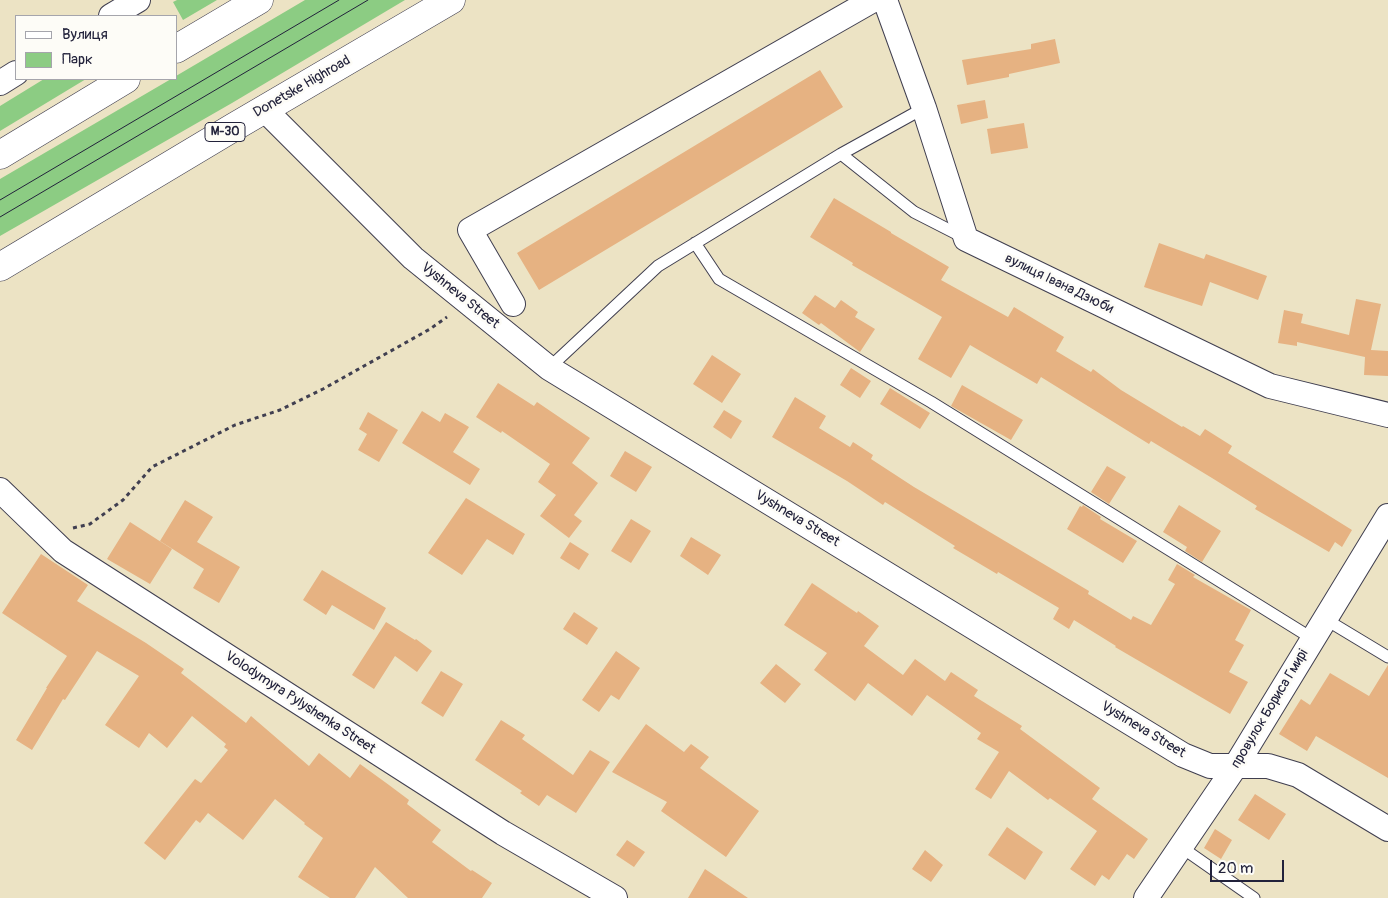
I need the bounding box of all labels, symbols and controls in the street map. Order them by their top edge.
legend [15,15,178,80]
text: Вулиця [62,25,108,44]
text: Парк [62,50,93,69]
street label: Donetske Highroad [250,52,354,122]
road number: М-30 [205,122,245,142]
street label: вулиця Івана Дзюби [1002,250,1116,318]
street label: Vyshneva Street [417,259,503,333]
street label: Vyshneva Street [752,487,842,551]
street label: провулок Бориса Гмирі [1228,646,1312,772]
street label: Volodymyra Pylyshenka Street [222,648,378,758]
street label: Vyshneva Street [1098,698,1188,762]
scale bar [1213,850,1287,882]
text: 20 m [1218,859,1253,878]

